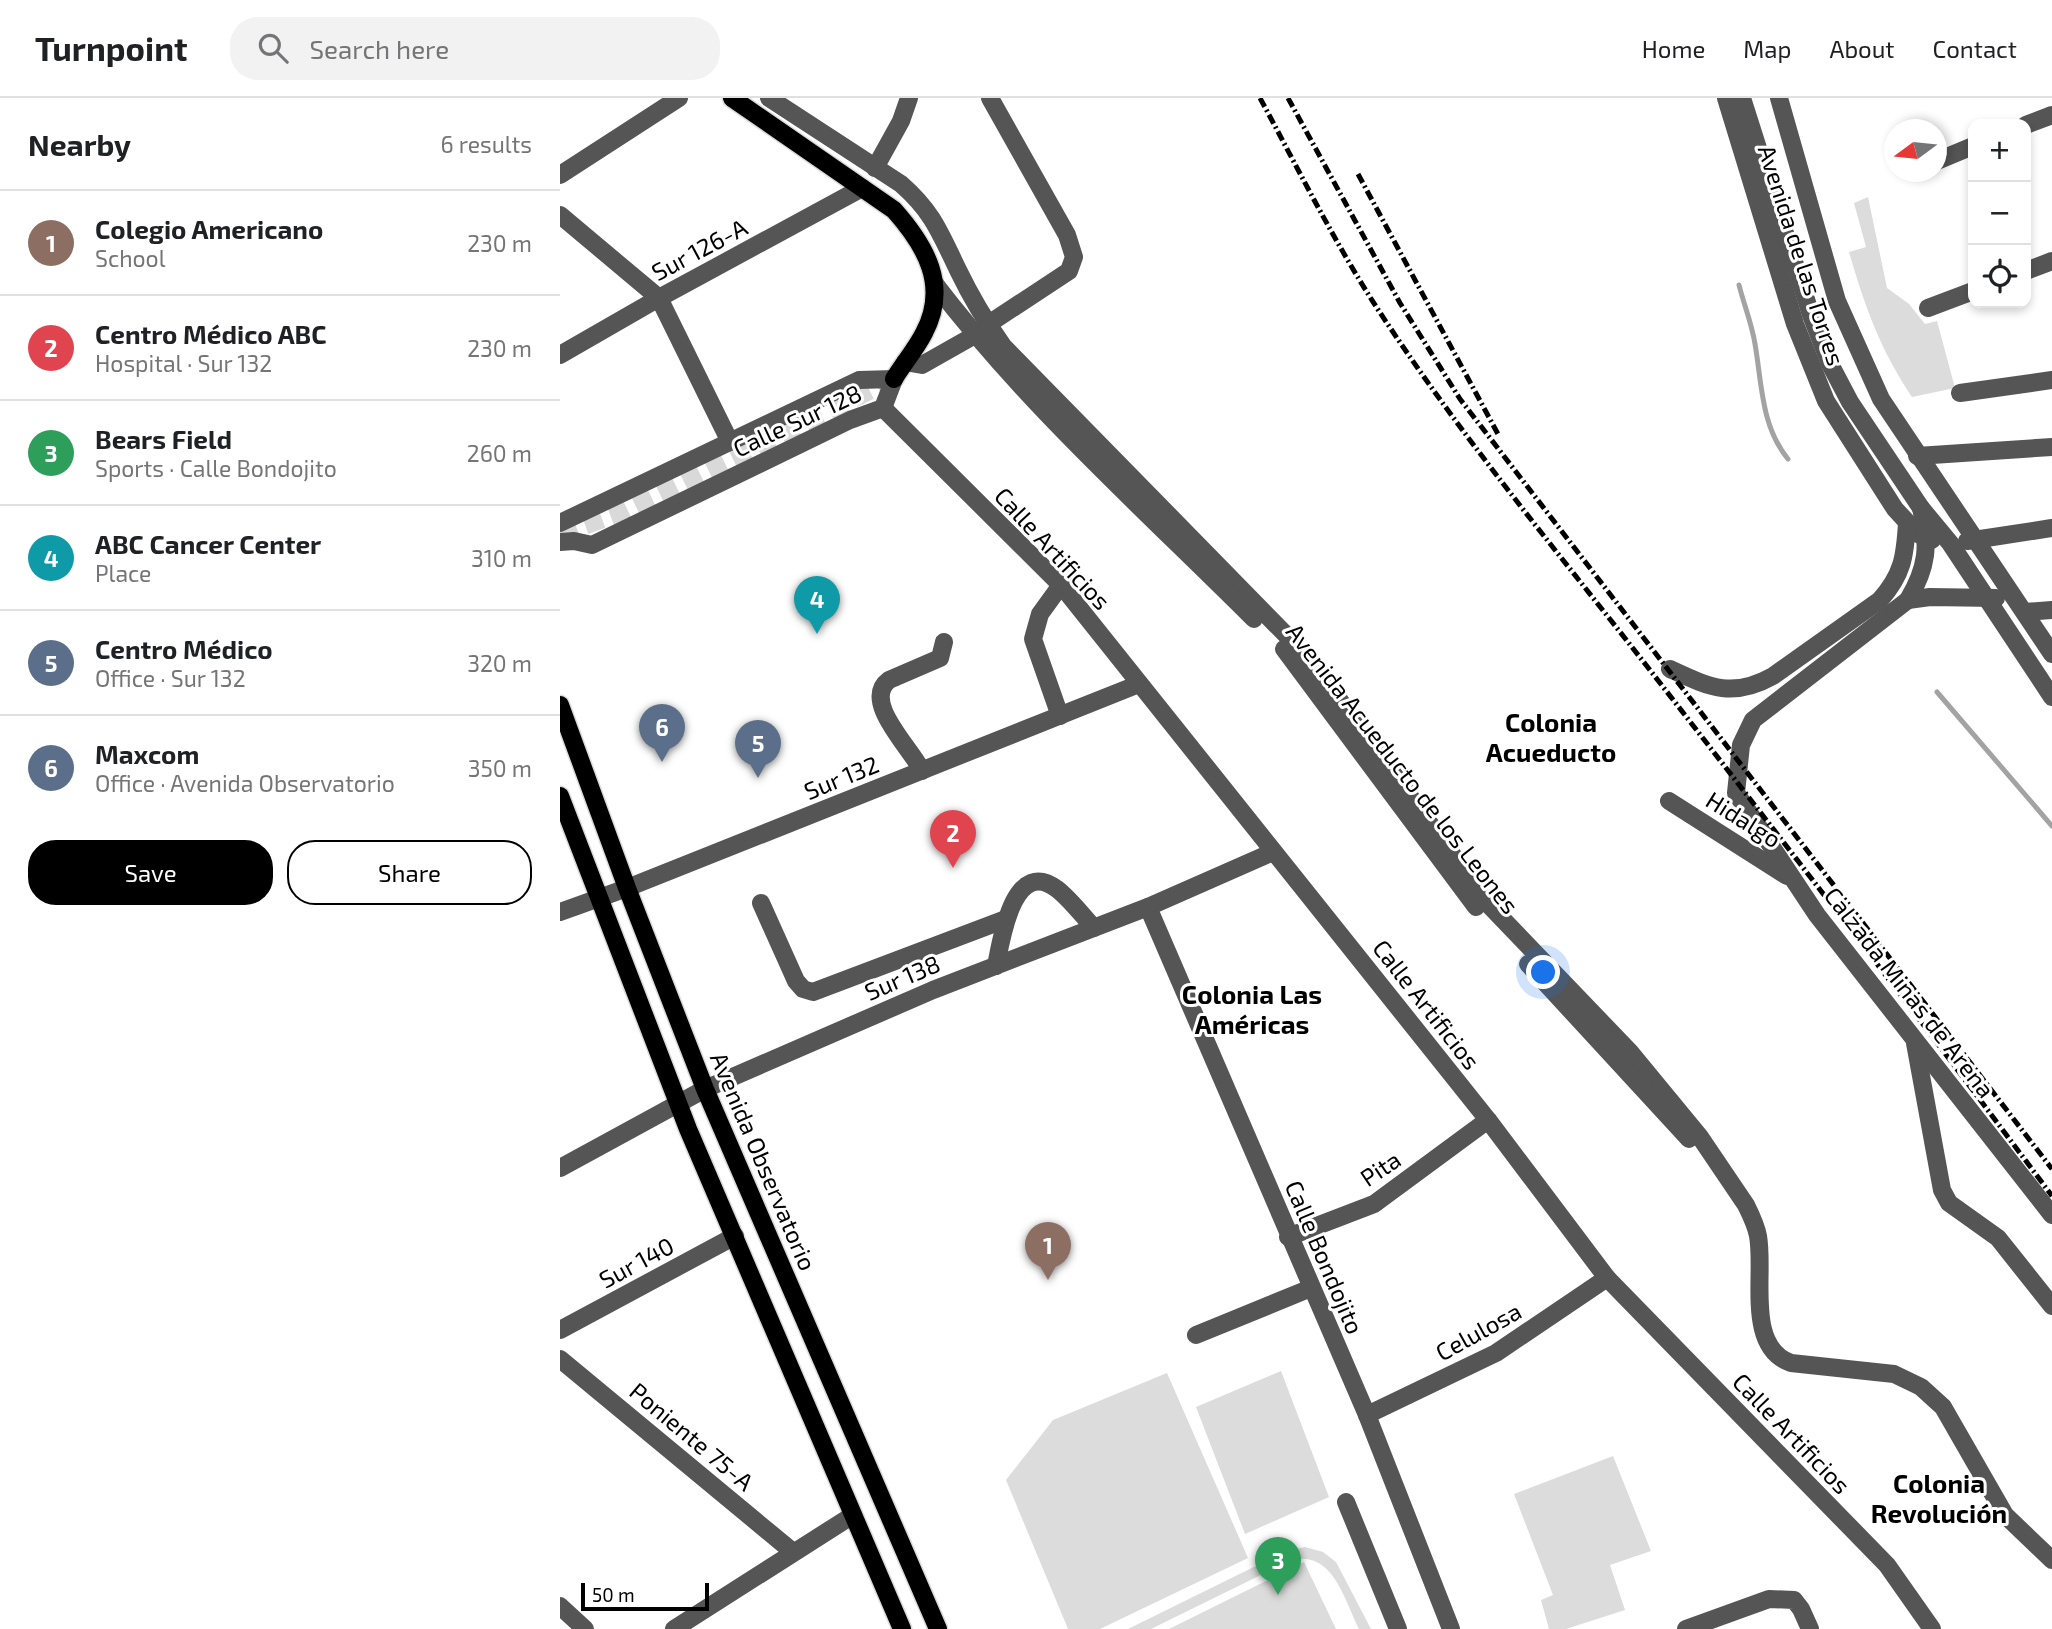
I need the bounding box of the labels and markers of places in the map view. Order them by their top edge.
pin: 4 [794,576,840,634]
pin: 6 [639,704,685,762]
pin: 5 [735,720,781,778]
pin: 2 [930,810,976,868]
pin: 1 [1025,1222,1071,1280]
pin: 3 [1255,1537,1301,1595]

